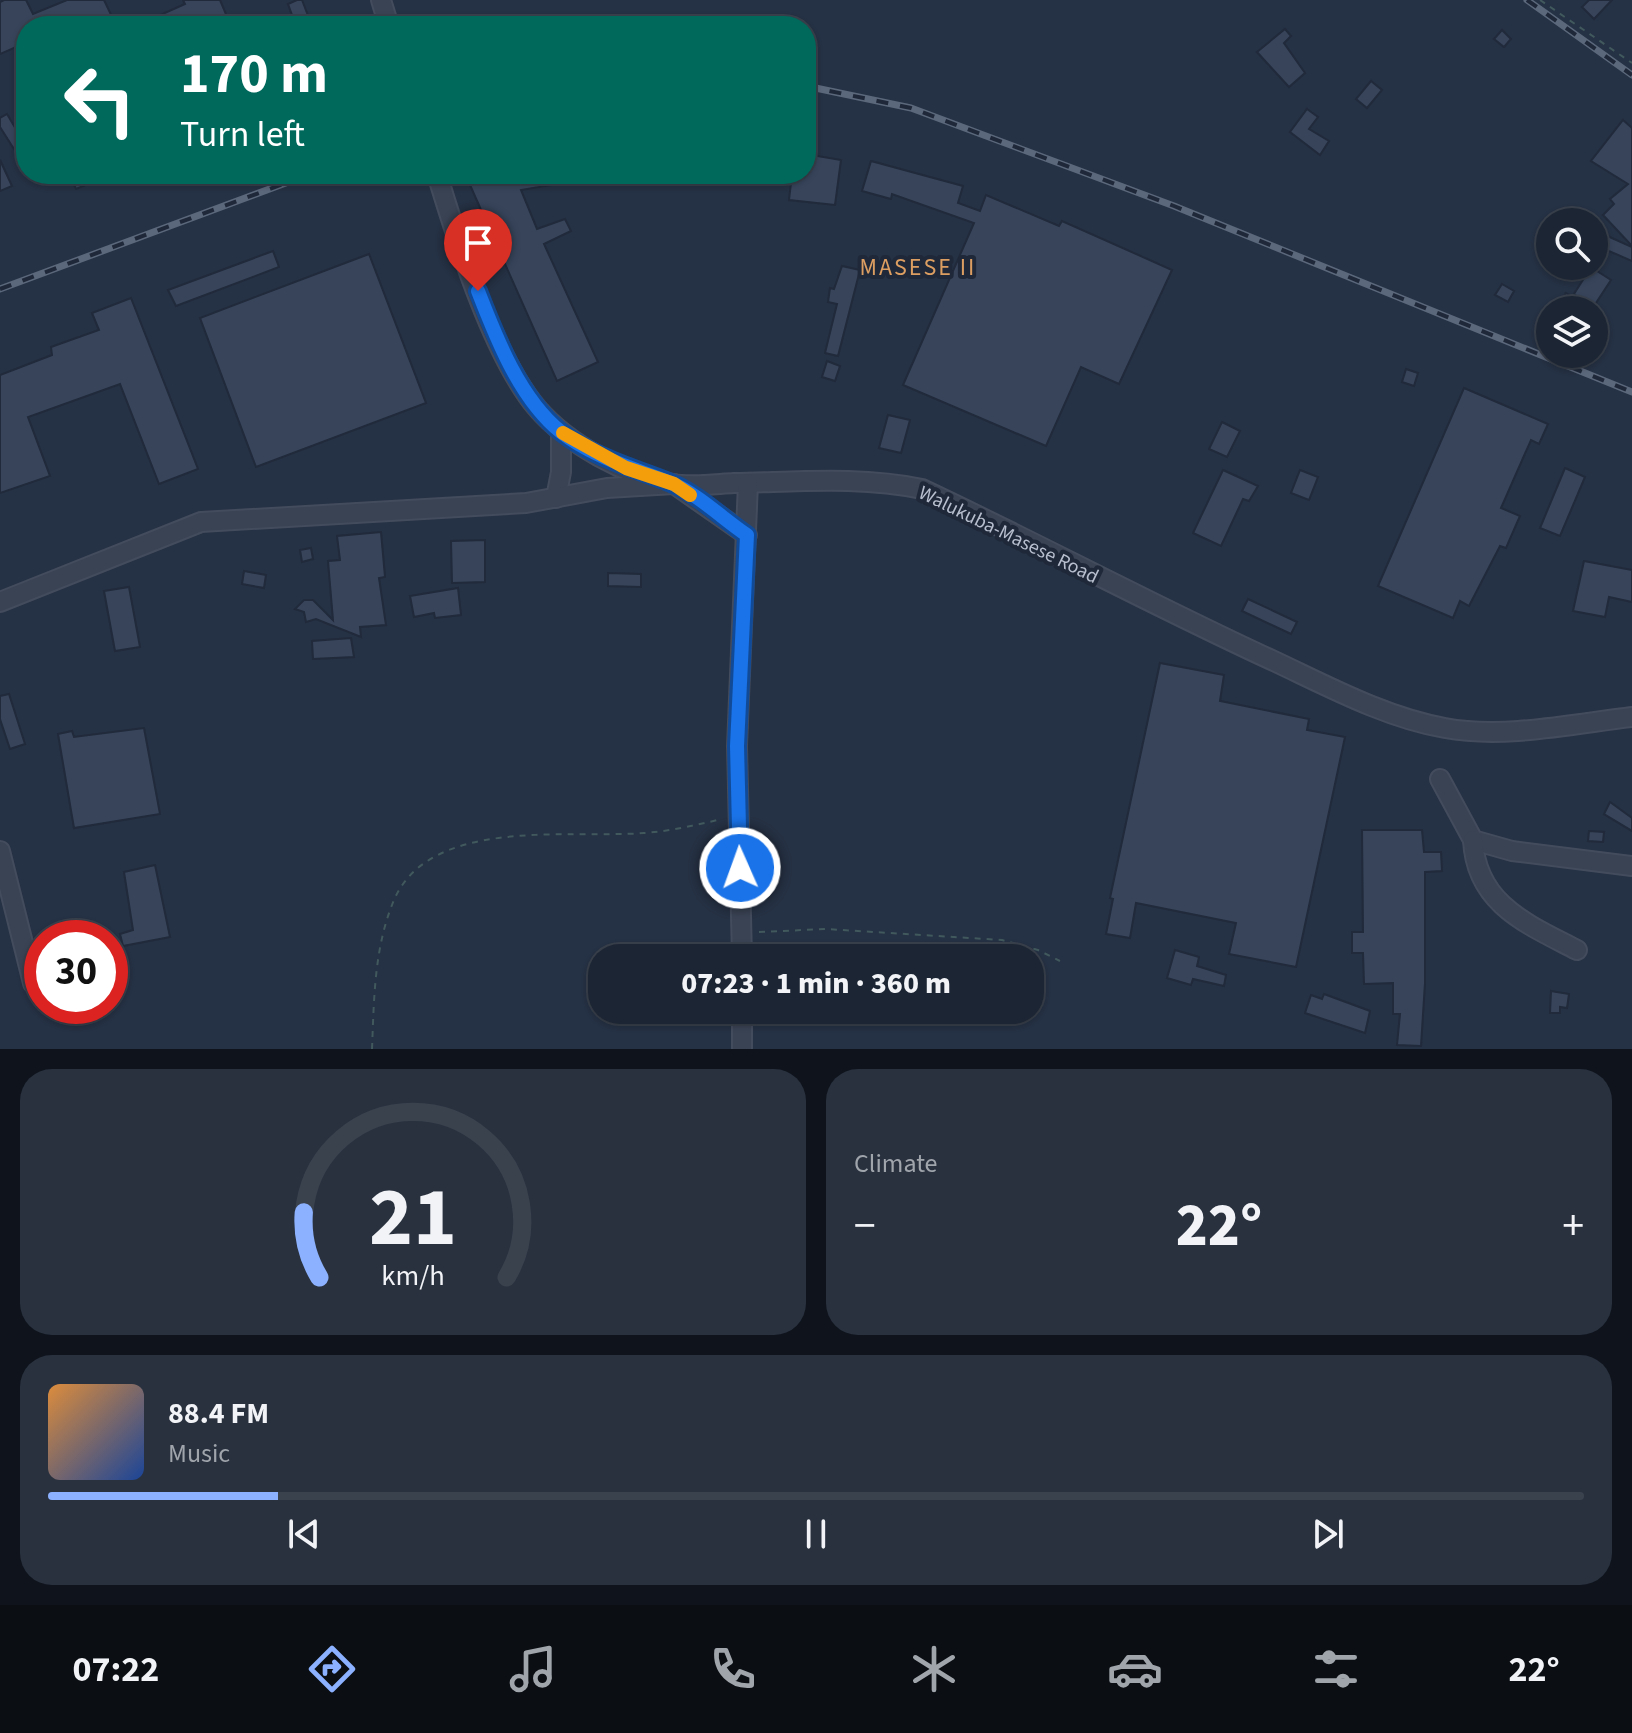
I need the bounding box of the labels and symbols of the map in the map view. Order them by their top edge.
pin [444,209,512,291]
district label: MASESE II [860,250,976,285]
street label: Walukuba-Masese Road [914,479,1103,591]
position arrow [698,826,782,910]
speed limit sign: 30 [24,920,128,1024]

